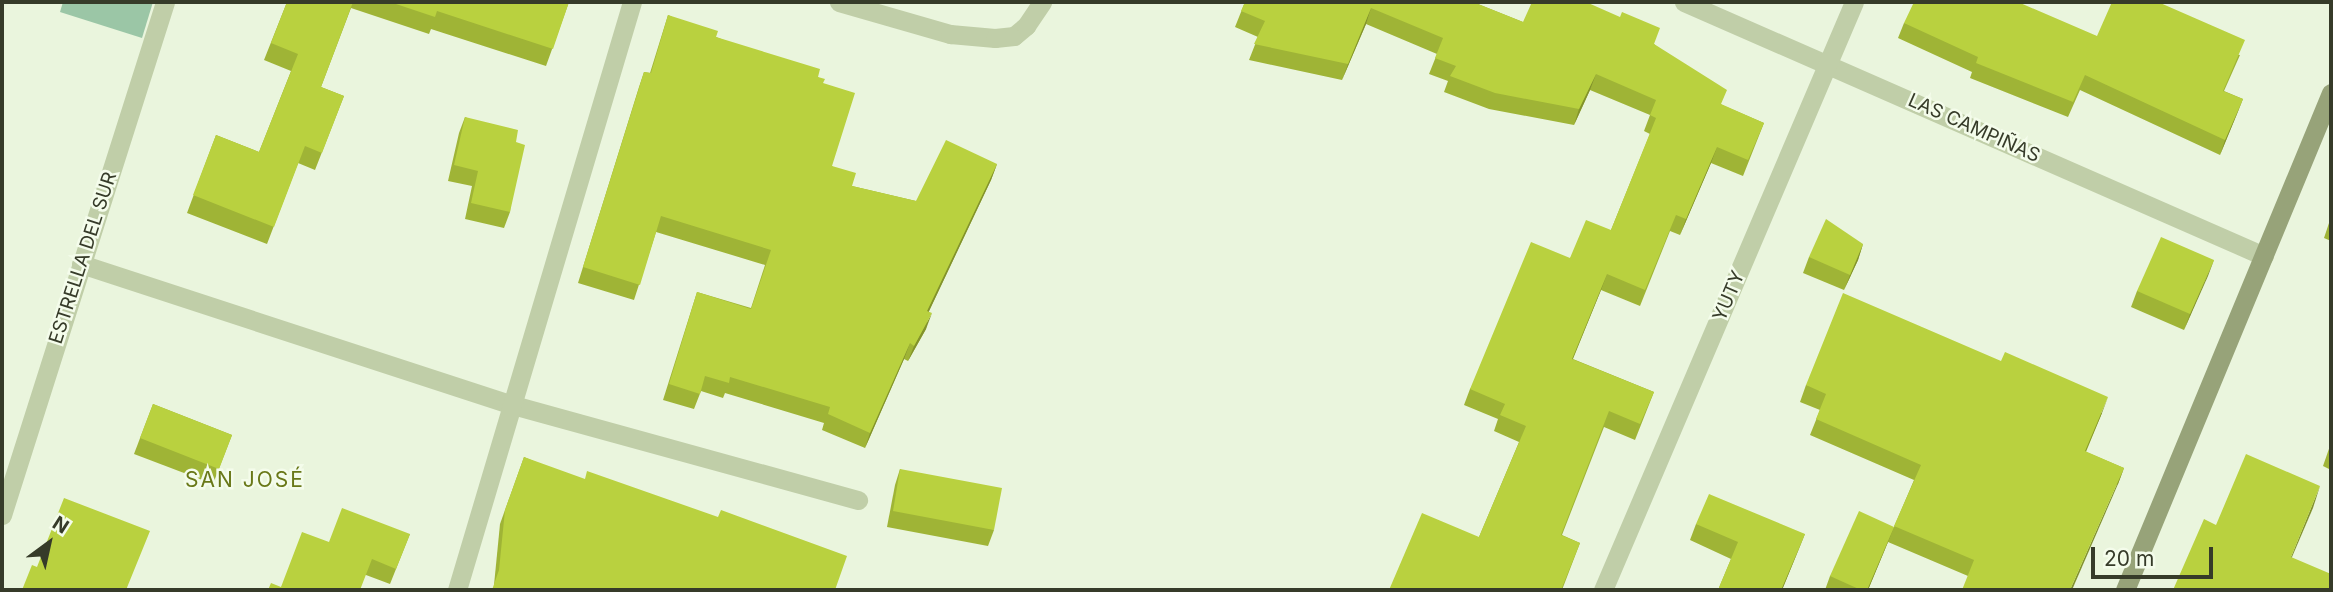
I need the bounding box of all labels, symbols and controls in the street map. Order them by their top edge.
street label: LAS CAMPIÑAS [1904,89,2044,167]
street label: ESTRELLA DEL SUR [44,169,122,347]
street label: YUTY [1708,267,1750,325]
district label: SAN JOSÉ [186,467,304,493]
north arrow [14,508,84,578]
text: N [48,511,73,539]
scale bar [2095,532,2218,576]
text: 20 m [2104,546,2154,571]

